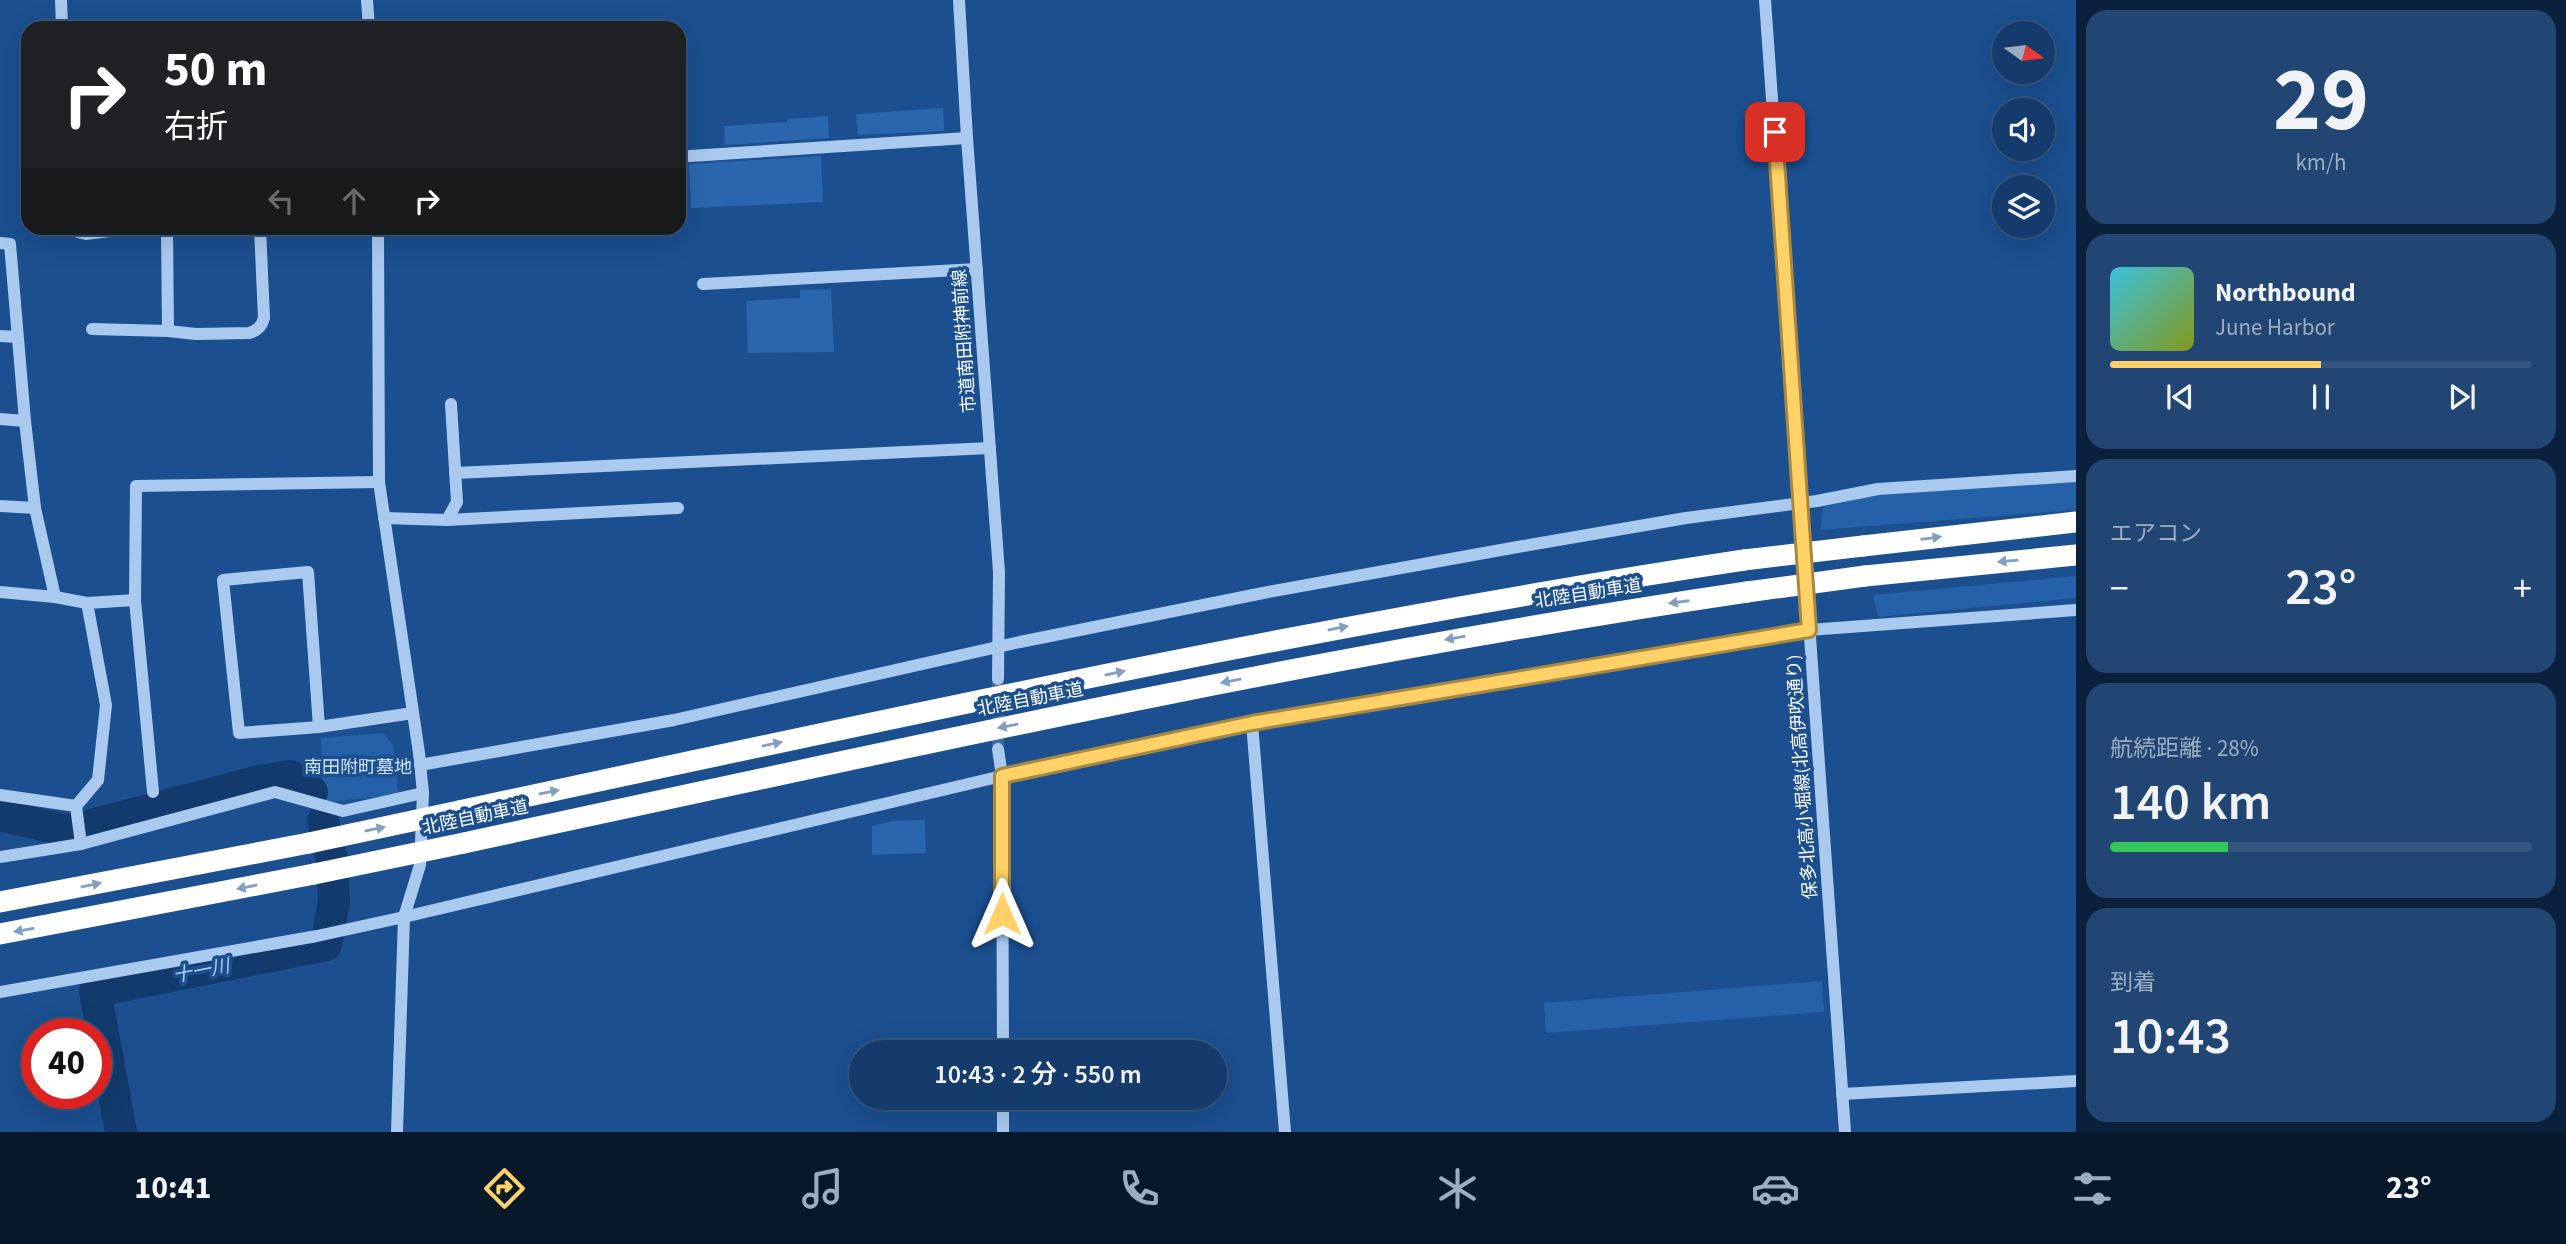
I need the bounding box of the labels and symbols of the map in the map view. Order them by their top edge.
north arrow [1992,21,2054,84]
pin [1745,102,1805,162]
street label: 市道南田附神前線 [947,268,982,414]
one-way arrow [1920,532,1942,543]
one-way arrow [1997,556,2019,567]
street label: 北陸自動車道 [1533,573,1643,614]
one-way arrow [1668,597,1690,608]
one-way arrow [1327,623,1349,634]
one-way arrow [1444,633,1466,644]
street label: 保多北高小堀線(北高伊吹通り) [1781,654,1824,900]
one-way arrow [1104,668,1126,679]
one-way arrow [1220,676,1242,687]
street label: 北陸自動車道 [975,677,1085,722]
one-way arrow [997,721,1019,732]
one-way arrow [761,739,783,750]
park label: 南田附町墓地 [304,755,412,780]
one-way arrow [538,786,560,797]
street label: 北陸自動車道 [420,794,531,841]
one-way arrow [364,823,386,834]
position arrow [965,877,1039,951]
one-way arrow [80,880,102,891]
one-way arrow [236,882,258,893]
one-way arrow [13,925,35,936]
water label: 十一川 [171,952,234,990]
speed limit sign: 40 [21,1018,112,1109]

